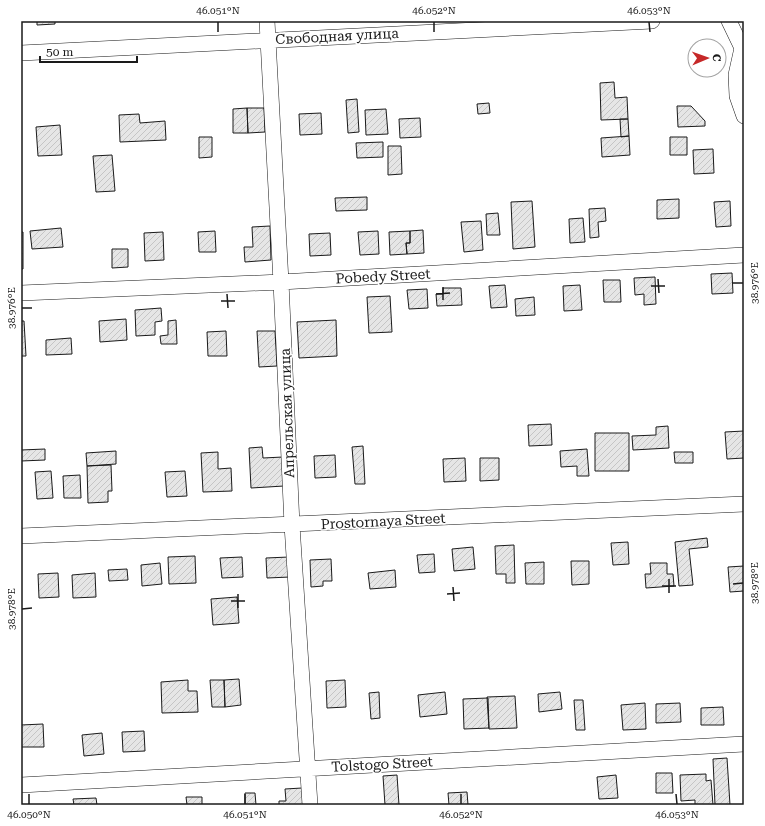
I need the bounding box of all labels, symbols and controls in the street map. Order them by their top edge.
text: 46.051°N [196,5,240,16]
text: 46.052°N [412,5,456,16]
text: 46.053°N [627,5,671,16]
street label: Свободная улица [275,25,400,47]
scale bar [40,38,137,64]
north arrow [687,38,727,78]
text: 50 m [46,45,73,59]
text: С [710,54,723,62]
text: 38.976°E [749,262,760,304]
street label: Pobedy Street [335,266,431,286]
text: 38.976°E [6,287,17,329]
street label: Апрельская улица [277,347,297,478]
street label: Prostornaya Street [320,510,446,532]
text: 38.978°E [749,562,760,604]
text: 38.978°E [6,588,17,630]
street label: Tolstogo Street [331,753,433,775]
text: 46.050°N [7,809,51,820]
text: 46.051°N [223,809,267,820]
text: 46.052°N [439,809,483,820]
text: 46.053°N [655,809,699,820]

